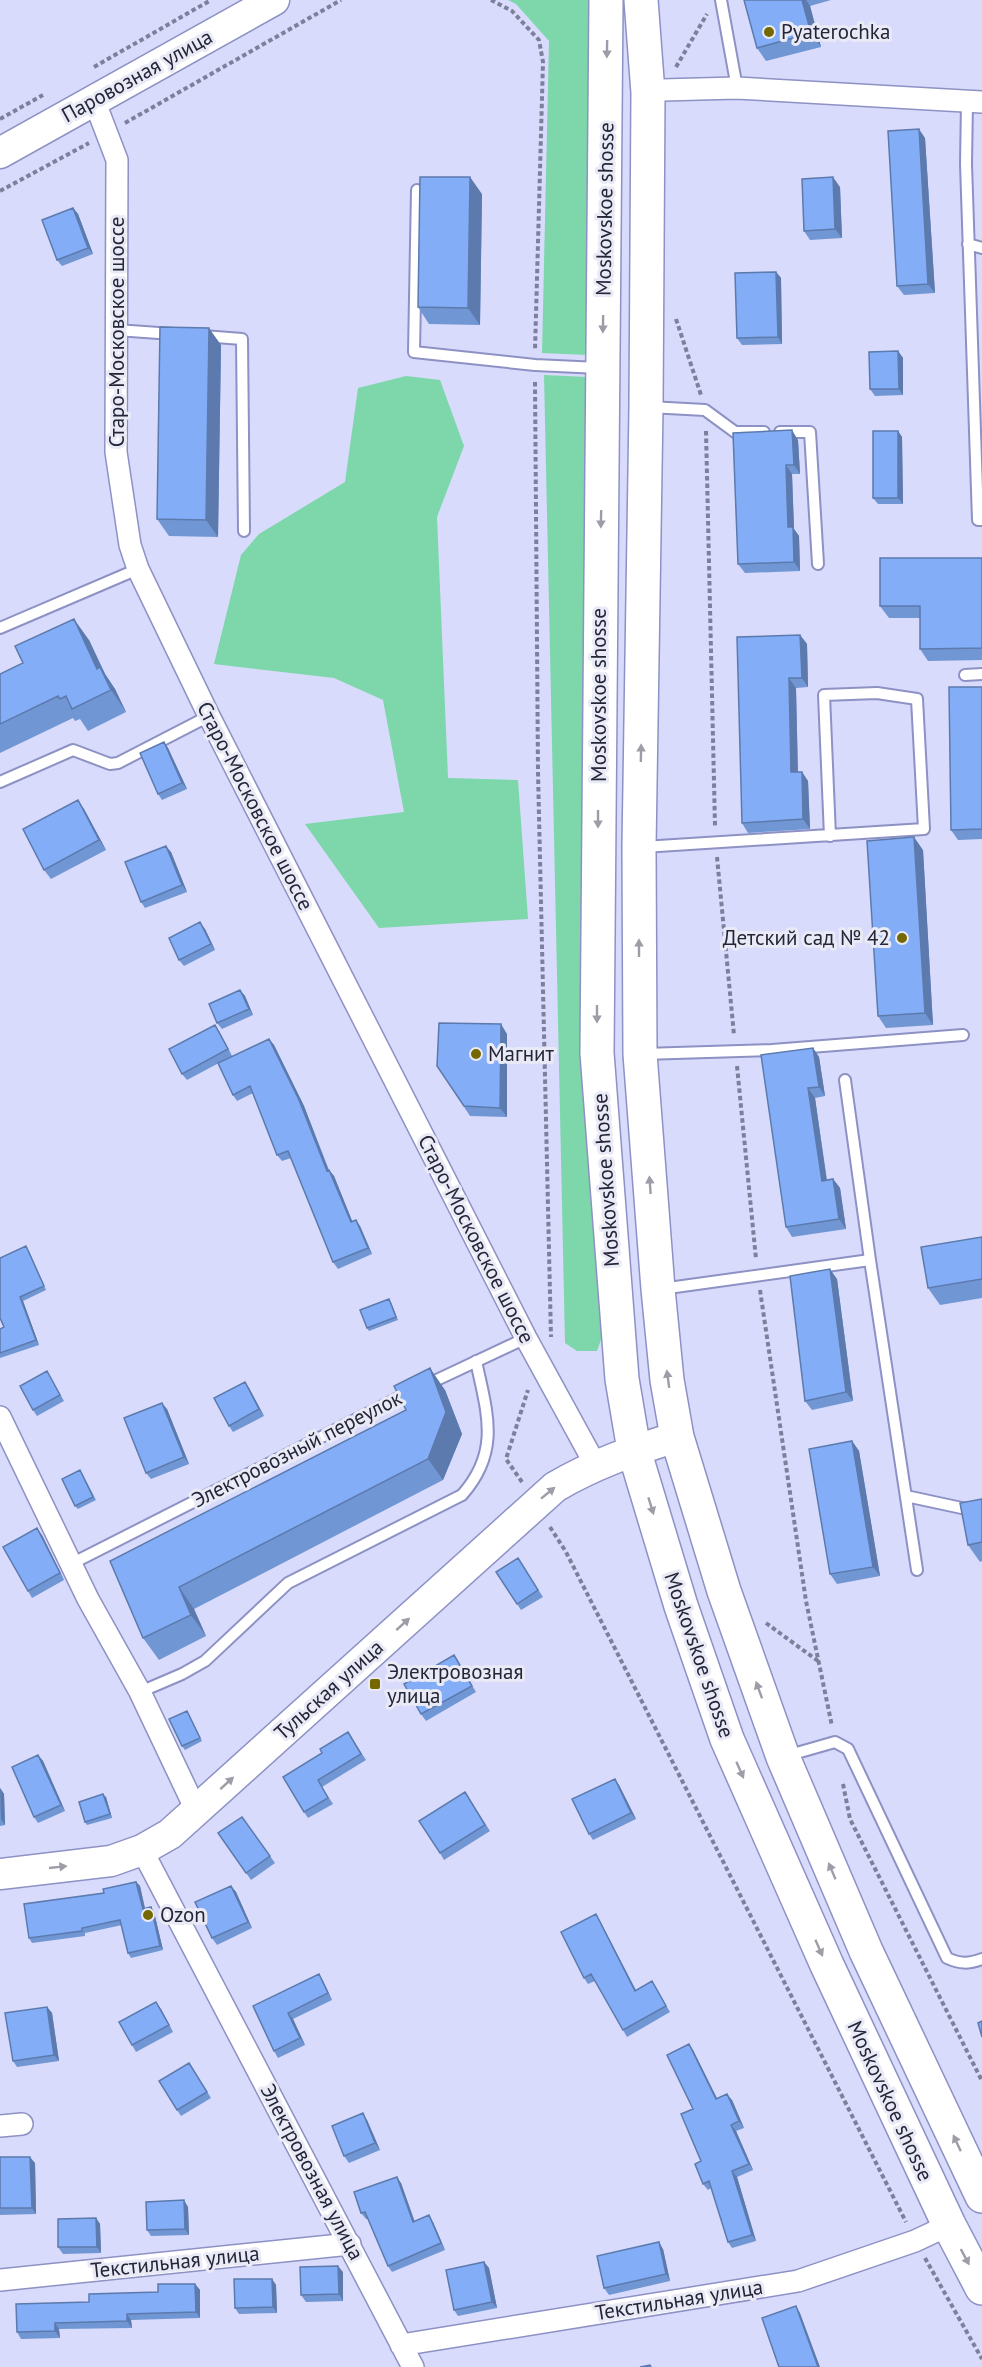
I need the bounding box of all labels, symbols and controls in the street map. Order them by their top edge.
place label: Pyaterochka [781,18,890,45]
street label: Паровозная улица [56,23,217,128]
marker: Pyaterochka [762,25,776,39]
one-way arrow [602,39,612,58]
street label: Moskovskoe shosse [589,122,620,296]
street label: Старо-Московское шоссе [103,217,130,447]
one-way arrow [598,314,607,333]
one-way arrow [596,509,605,528]
street label: Moskovskoe shosse [585,608,612,782]
street label: Старо-Московское шоссе [191,697,320,915]
one-way arrow [636,744,646,763]
one-way arrow [593,809,603,828]
place label: Детский сад № 42 [723,924,890,951]
marker: Детский сад № 42 [895,931,909,945]
one-way arrow [634,939,644,958]
one-way arrow [592,1004,602,1023]
place label: Магнит [488,1040,555,1067]
marker: Магнит [469,1047,483,1061]
street label: Moskovskoe shosse [586,1092,625,1268]
street label: Старо-Московское шоссе [412,1130,541,1348]
one-way arrow [645,1176,654,1195]
one-way arrow [663,1370,672,1389]
street label: Электровозный переулок [187,1384,406,1513]
one-way arrow [540,1487,556,1500]
one-way arrow [647,1497,656,1515]
street label: Moskovskoe shosse [658,1568,741,1741]
one-way arrow [395,1617,410,1631]
street label: Тульская улица [269,1634,389,1746]
place label: Электровозная улица [387,1658,523,1709]
marker: Электровозная улица [368,1677,382,1691]
one-way arrow [754,1680,764,1698]
one-way arrow [735,1761,745,1779]
one-way arrow [219,1777,234,1790]
one-way arrow [49,1862,68,1872]
one-way arrow [827,1862,836,1879]
place label: Ozon [160,1901,206,1928]
marker: Ozon [141,1908,155,1922]
one-way arrow [815,1939,824,1957]
street label: Moskovskoe shosse [841,2016,939,2185]
street label: Электровозная улица [255,2079,370,2264]
one-way arrow [952,2135,961,2152]
street label: Текстильная улица [89,2239,261,2284]
one-way arrow [960,2249,970,2266]
street label: Текстильная улица [593,2273,765,2326]

